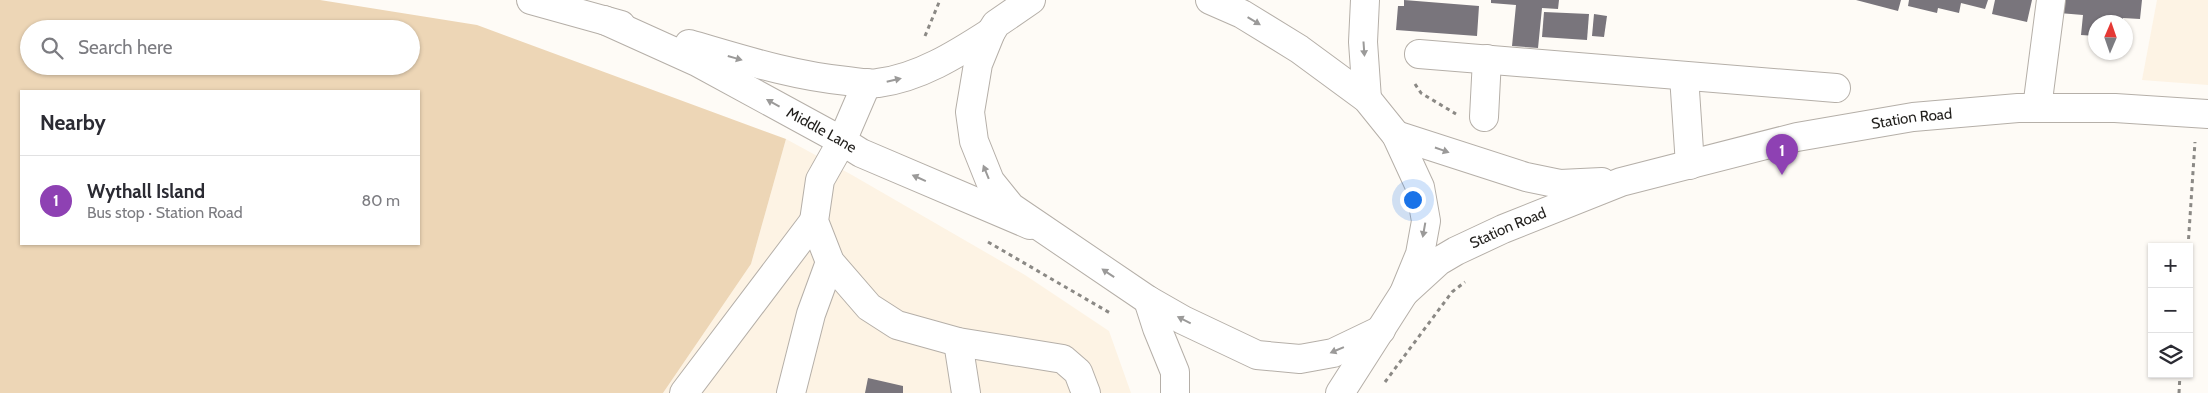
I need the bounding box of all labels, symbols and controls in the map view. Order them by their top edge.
north arrow [2088,15,2133,60]
one-way arrow [1248,17,1261,26]
search box [20,20,420,75]
icon: search [38,34,66,62]
text: Search here [78,36,172,59]
one-way arrow [1360,41,1368,57]
one-way arrow [728,54,743,62]
one-way arrow [887,75,903,83]
one-way arrow [766,99,780,107]
street label: Middle Lane [783,104,860,157]
street label: Station Road [1870,105,1953,133]
text: Nearby [40,110,106,135]
pin: 1 [1766,134,1798,175]
one-way arrow [1435,147,1450,154]
one-way arrow [982,165,990,179]
one-way arrow [912,174,926,182]
text: Wythall Island [87,180,205,203]
your location [1400,187,1426,213]
text: 1 [53,191,59,210]
text: 80 m [362,191,400,210]
text: Bus stop · Station Road [87,203,243,222]
street label: Station Road [1467,204,1549,252]
one-way arrow [1420,223,1428,239]
map controls [2148,243,2193,378]
button: + [2148,243,2193,288]
one-way arrow [1101,268,1114,278]
button: − [2148,288,2193,333]
one-way arrow [1177,316,1192,324]
button: layers [2148,333,2193,378]
one-way arrow [1330,347,1344,355]

